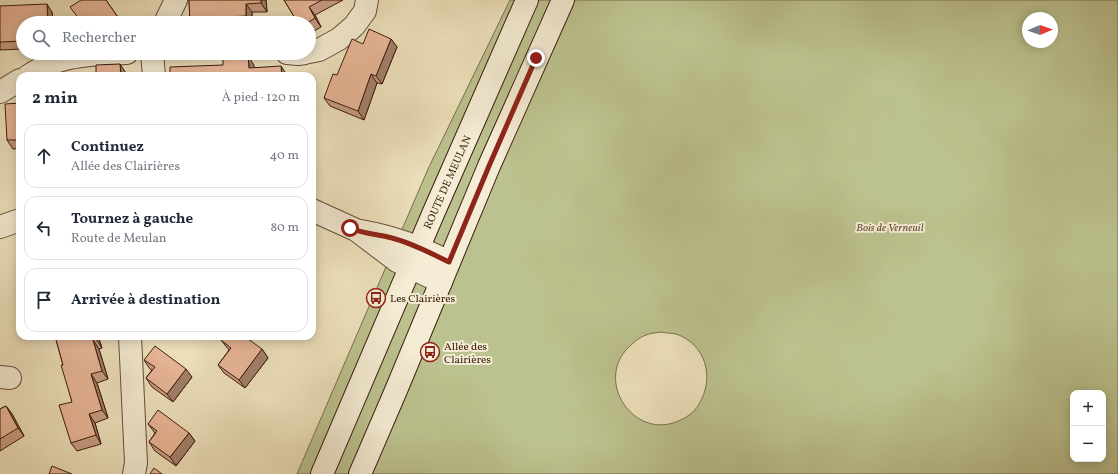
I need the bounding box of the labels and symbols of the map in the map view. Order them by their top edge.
north arrow [1022,12,1058,48]
route end [527,49,545,67]
street label: ROUTE DE MEULAN [421,133,476,232]
route start [341,219,359,237]
park label: Bois de Verneuil [856,221,924,236]
bus stop icon: Les Clairières [365,287,387,309]
place label: Les Clairières [390,292,455,307]
place label: Allée des Clairières [444,340,491,368]
bus stop icon: Allée des Clairières [419,341,441,363]

